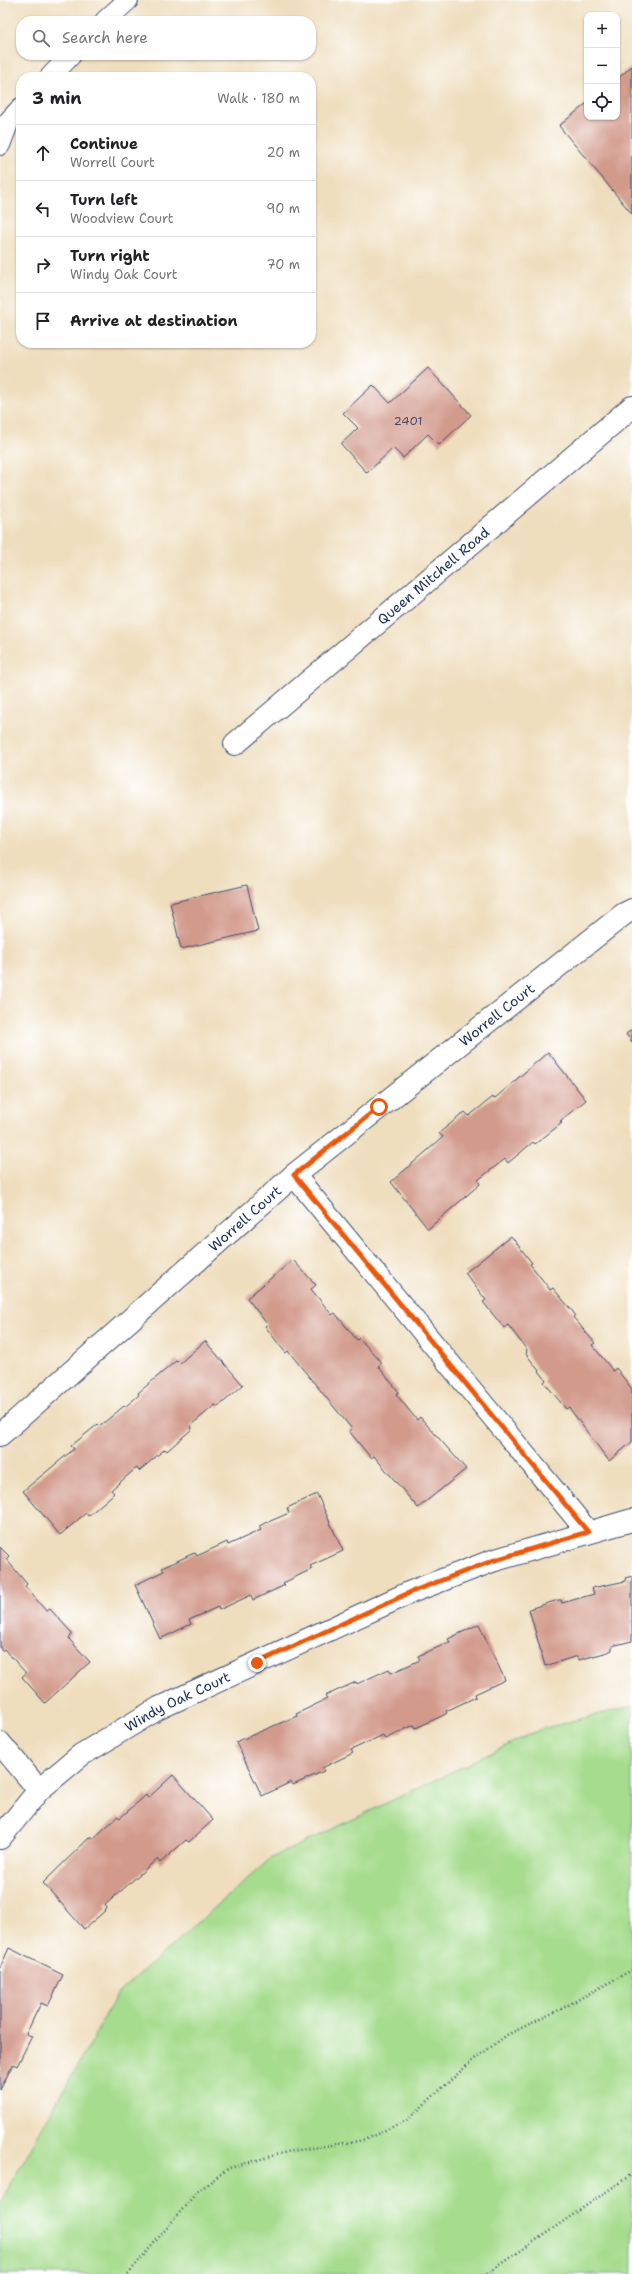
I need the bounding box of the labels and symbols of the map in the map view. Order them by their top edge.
house number: 2401 [394,413,422,429]
street label: Queen Mitchell Road [373,523,493,628]
street label: Worrell Court [455,979,538,1050]
route start [370,1098,388,1116]
street label: Worrell Court [205,1181,285,1255]
route end [248,1654,266,1672]
street label: Windy Oak Court [121,1667,233,1736]

